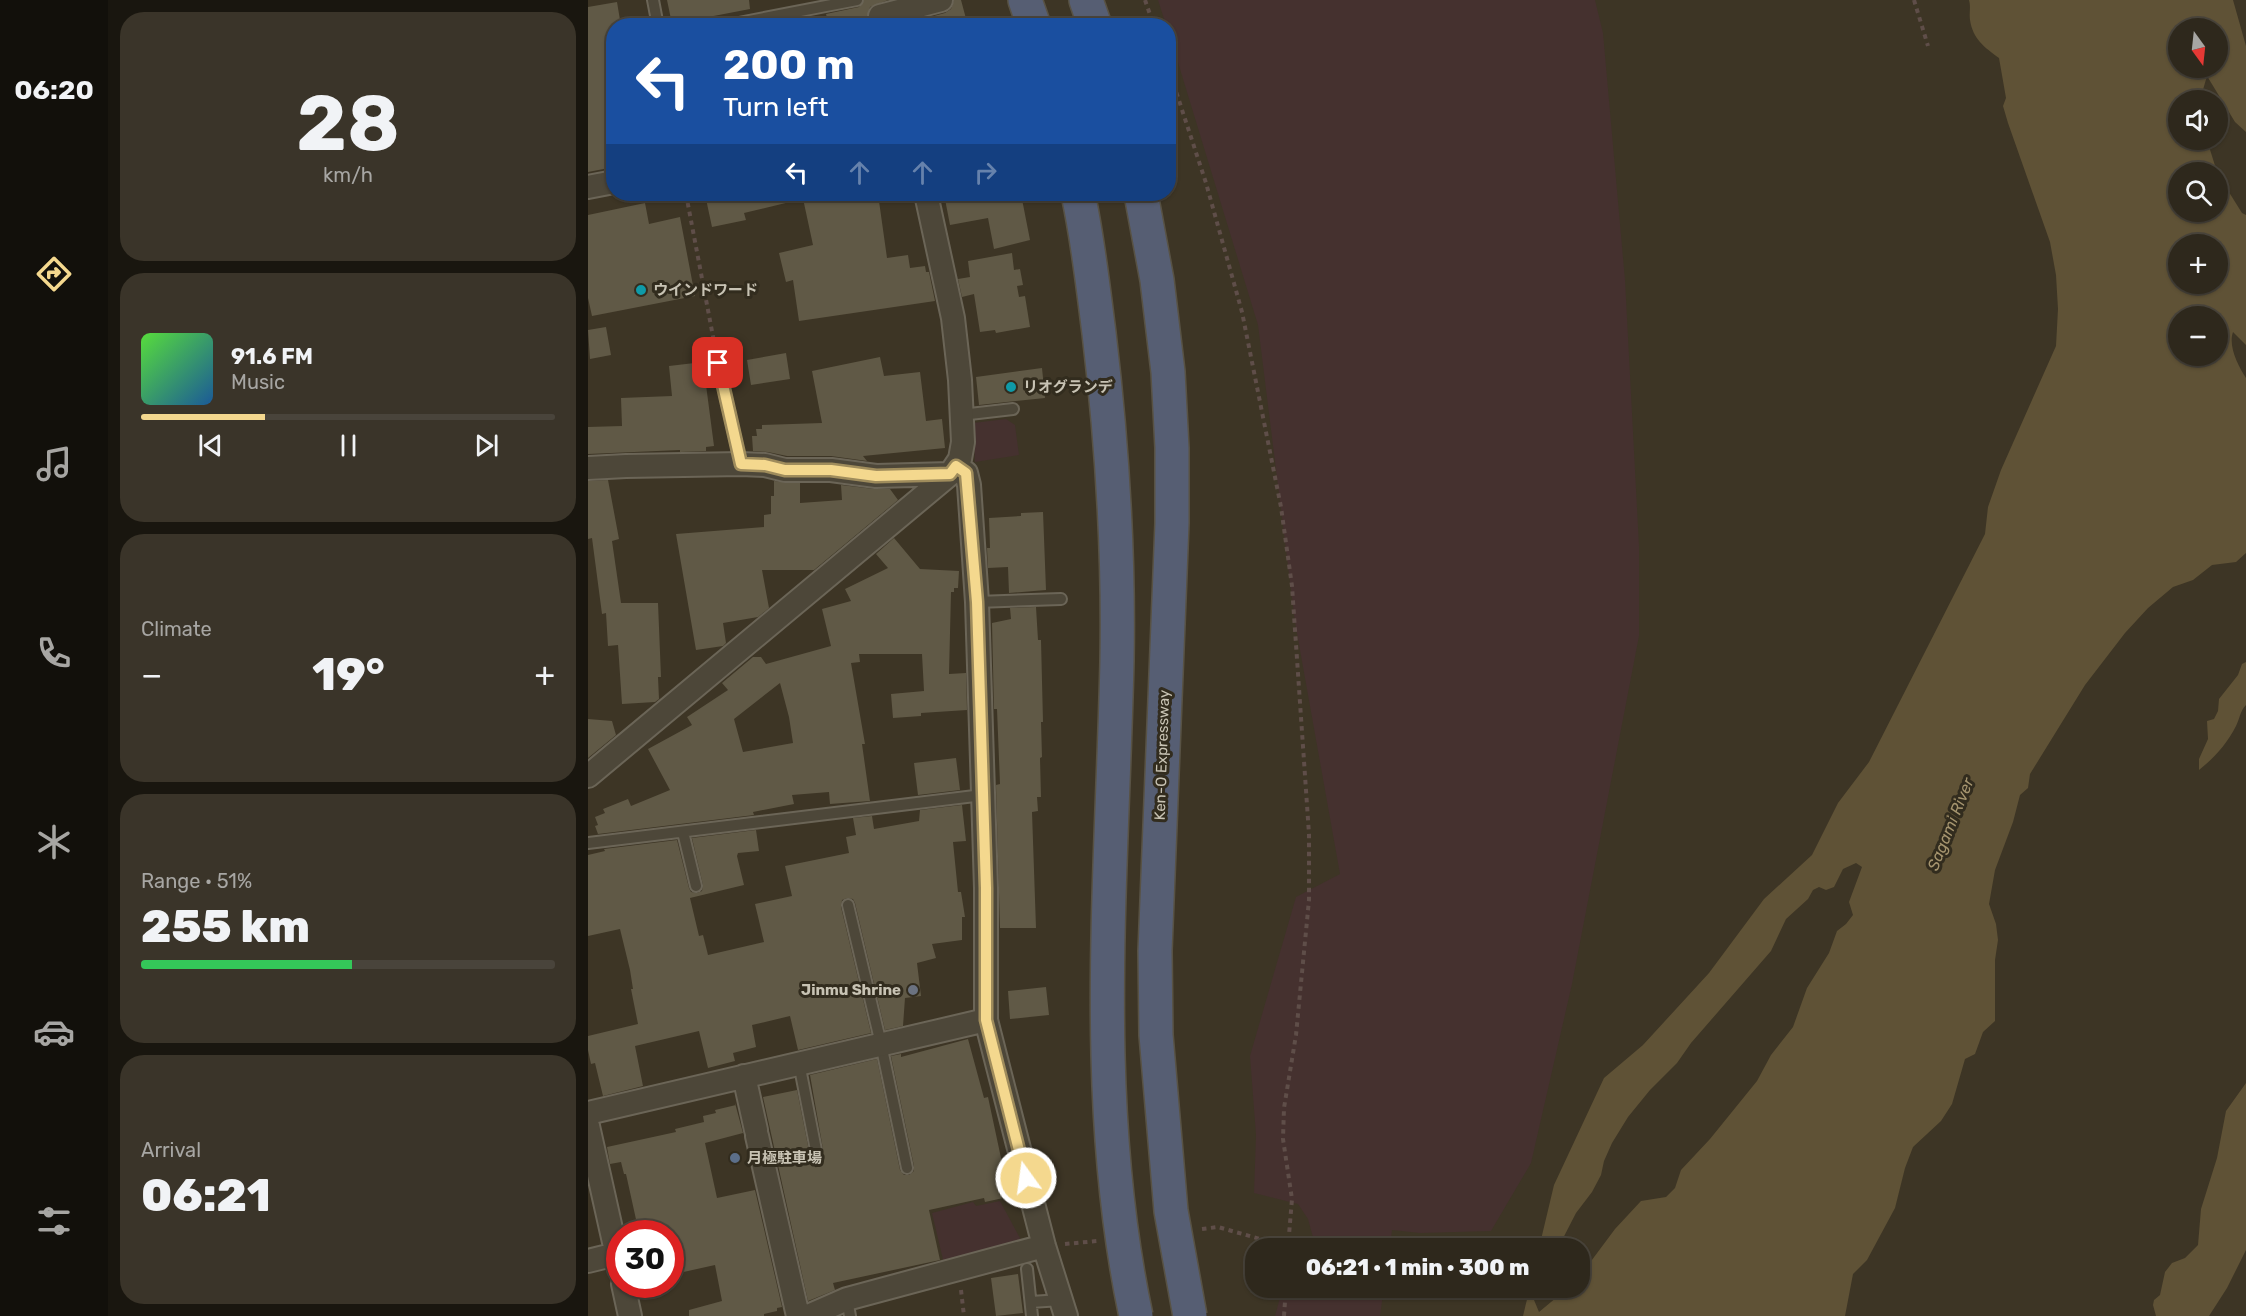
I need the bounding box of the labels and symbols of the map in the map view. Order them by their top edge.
north arrow [2168,18,2228,78]
place label: ウインドワード [653,281,758,299]
marker: ウインドワード [634,283,648,297]
pin [692,337,743,388]
place label: リオグランデ [1023,378,1113,396]
marker: リオグランデ [1004,380,1018,394]
street label: Ken-O Expressway [1151,689,1173,821]
water label: Sagami River [1923,774,1978,873]
place label: Jinmu Shrine [801,981,901,999]
marker: Jinmu Shrine [906,983,920,997]
position arrow [994,1146,1058,1210]
place label: 月極駐車場 [747,1149,822,1167]
marker: 月極駐車場 [728,1151,742,1165]
speed limit sign: 30 [606,1220,684,1298]

